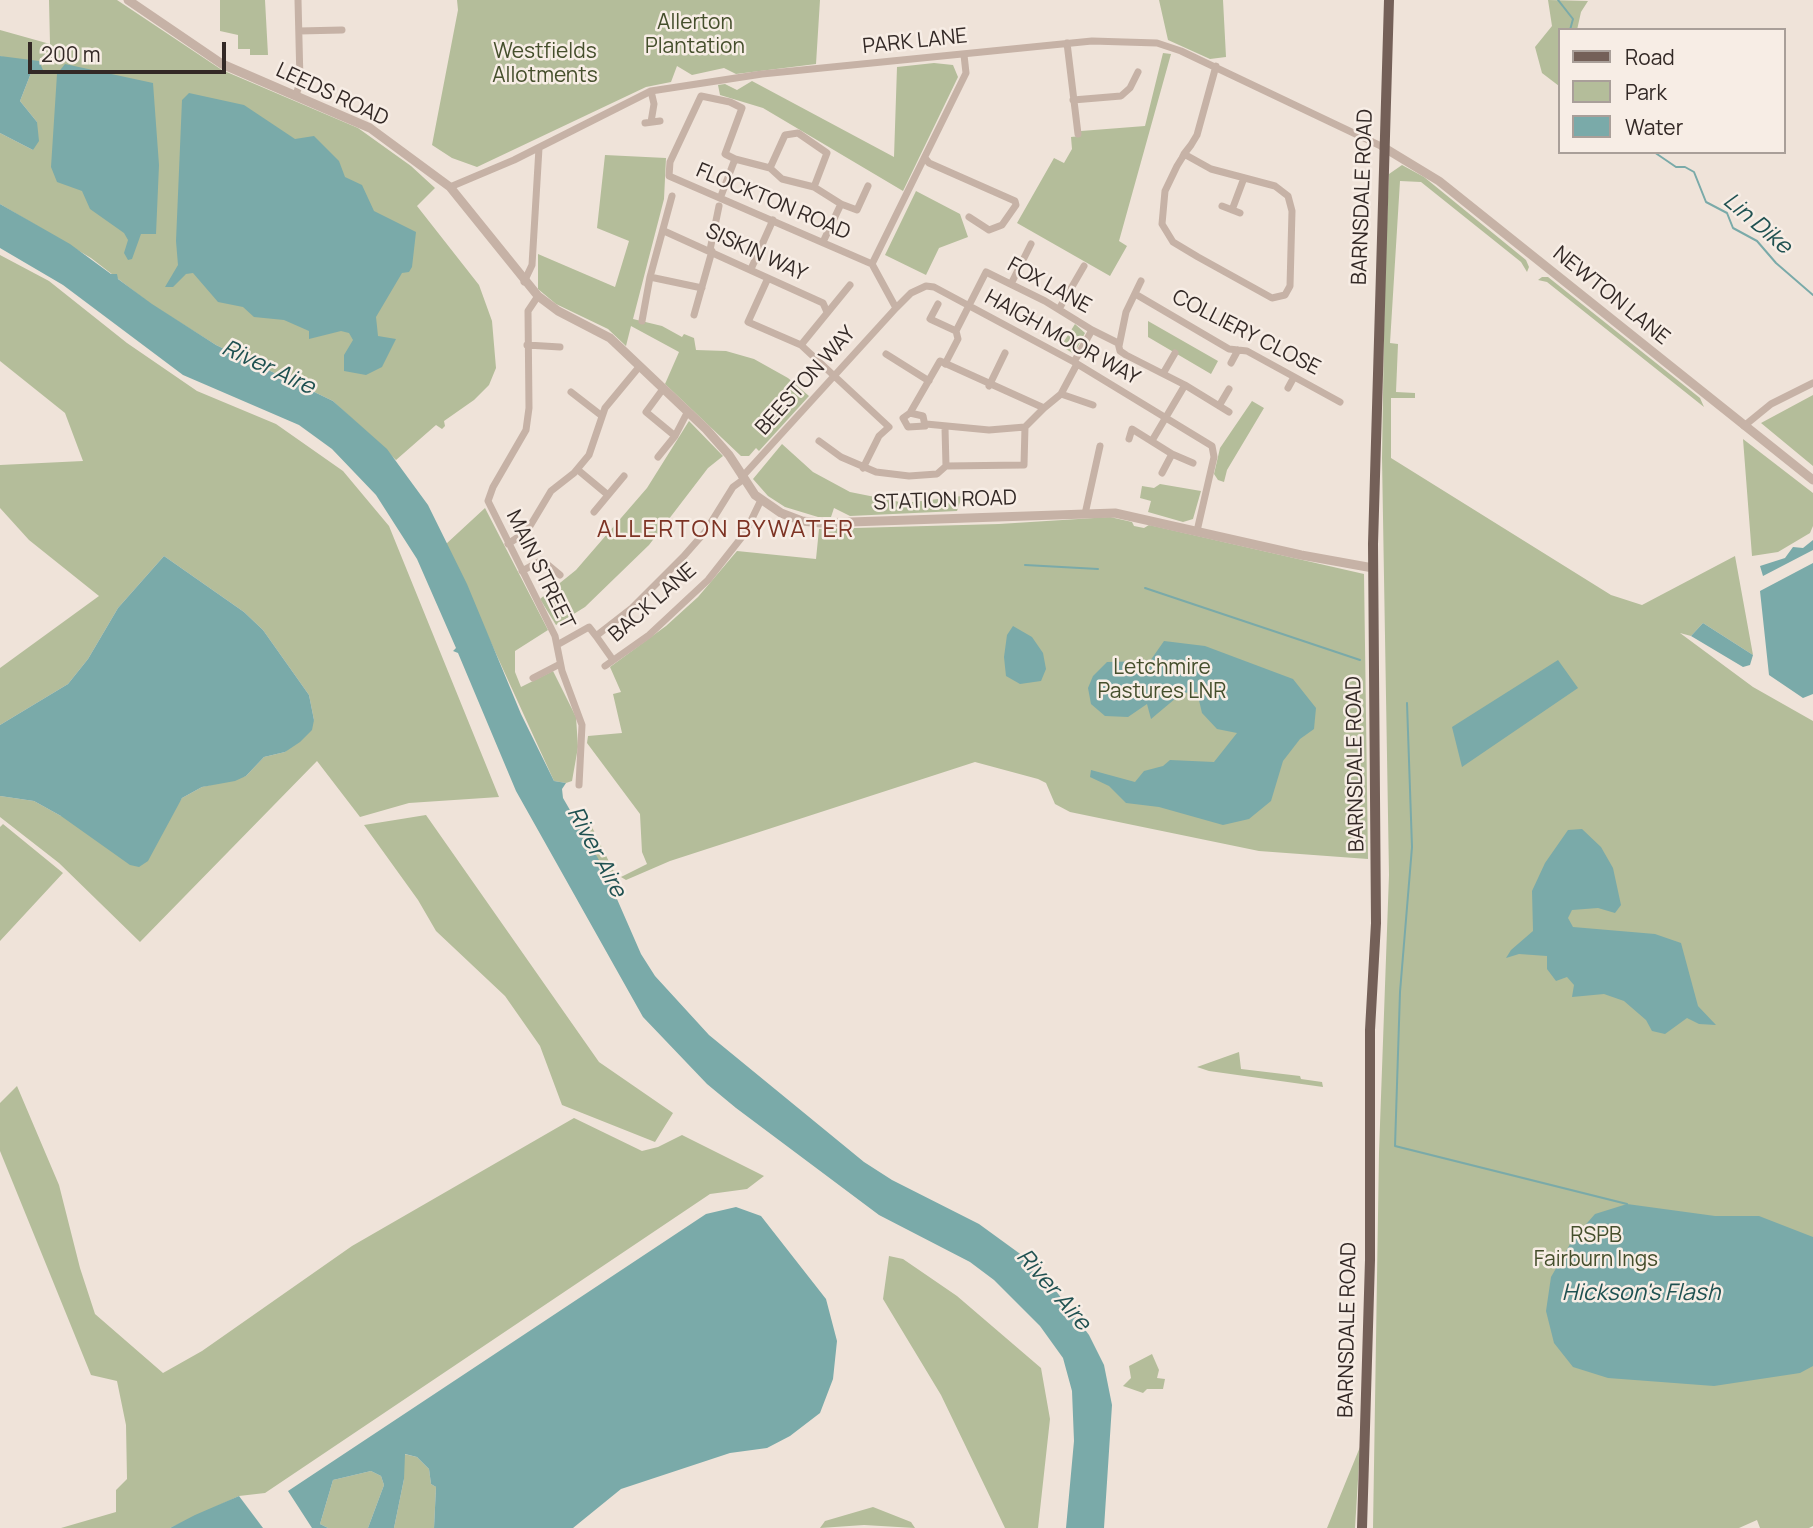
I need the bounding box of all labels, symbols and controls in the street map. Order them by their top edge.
park label: Allerton Plantation [645,10,745,60]
street label: PARK LANE [861,24,969,60]
scale bar [32,28,229,72]
legend [1558,28,1785,154]
park label: Westfields Allotments [492,39,598,89]
text: 200 m [41,40,101,68]
text: Road [1625,43,1675,71]
street label: LEEDS ROAD [272,58,392,132]
text: Park [1625,78,1667,106]
street label: BARNSDALE ROAD [1347,109,1379,285]
text: Water [1625,113,1683,141]
street label: FLOCKTON ROAD [692,158,854,246]
water label: Lin Dike [1717,187,1797,261]
street label: SISKIN WAY [701,219,811,287]
street label: NEWTON LANE [1548,241,1674,351]
street label: FOX LANE [1003,253,1095,319]
street label: HAIGH MOOR WAY [980,285,1144,391]
street label: COLLIERY CLOSE [1168,285,1324,381]
street label: BEESTON WAY [751,322,861,440]
water label: River Aire [217,335,319,401]
street label: STATION ROAD [873,486,1017,516]
street label: MAIN STREET [500,506,580,634]
district label: ALLERTON BYWATER [599,516,853,544]
street label: BACK LANE [604,558,702,648]
park label: Letchmire Pastures LNR [1098,655,1226,705]
street label: BARNSDALE ROAD [1342,676,1370,852]
water label: River Aire [561,802,631,902]
park label: RSPB Fairburn Ings [1534,1223,1658,1273]
street label: BARNSDALE ROAD [1334,1242,1362,1418]
water label: River Aire [1010,1244,1096,1336]
water label: Hickson's Flash [1562,1280,1720,1308]

